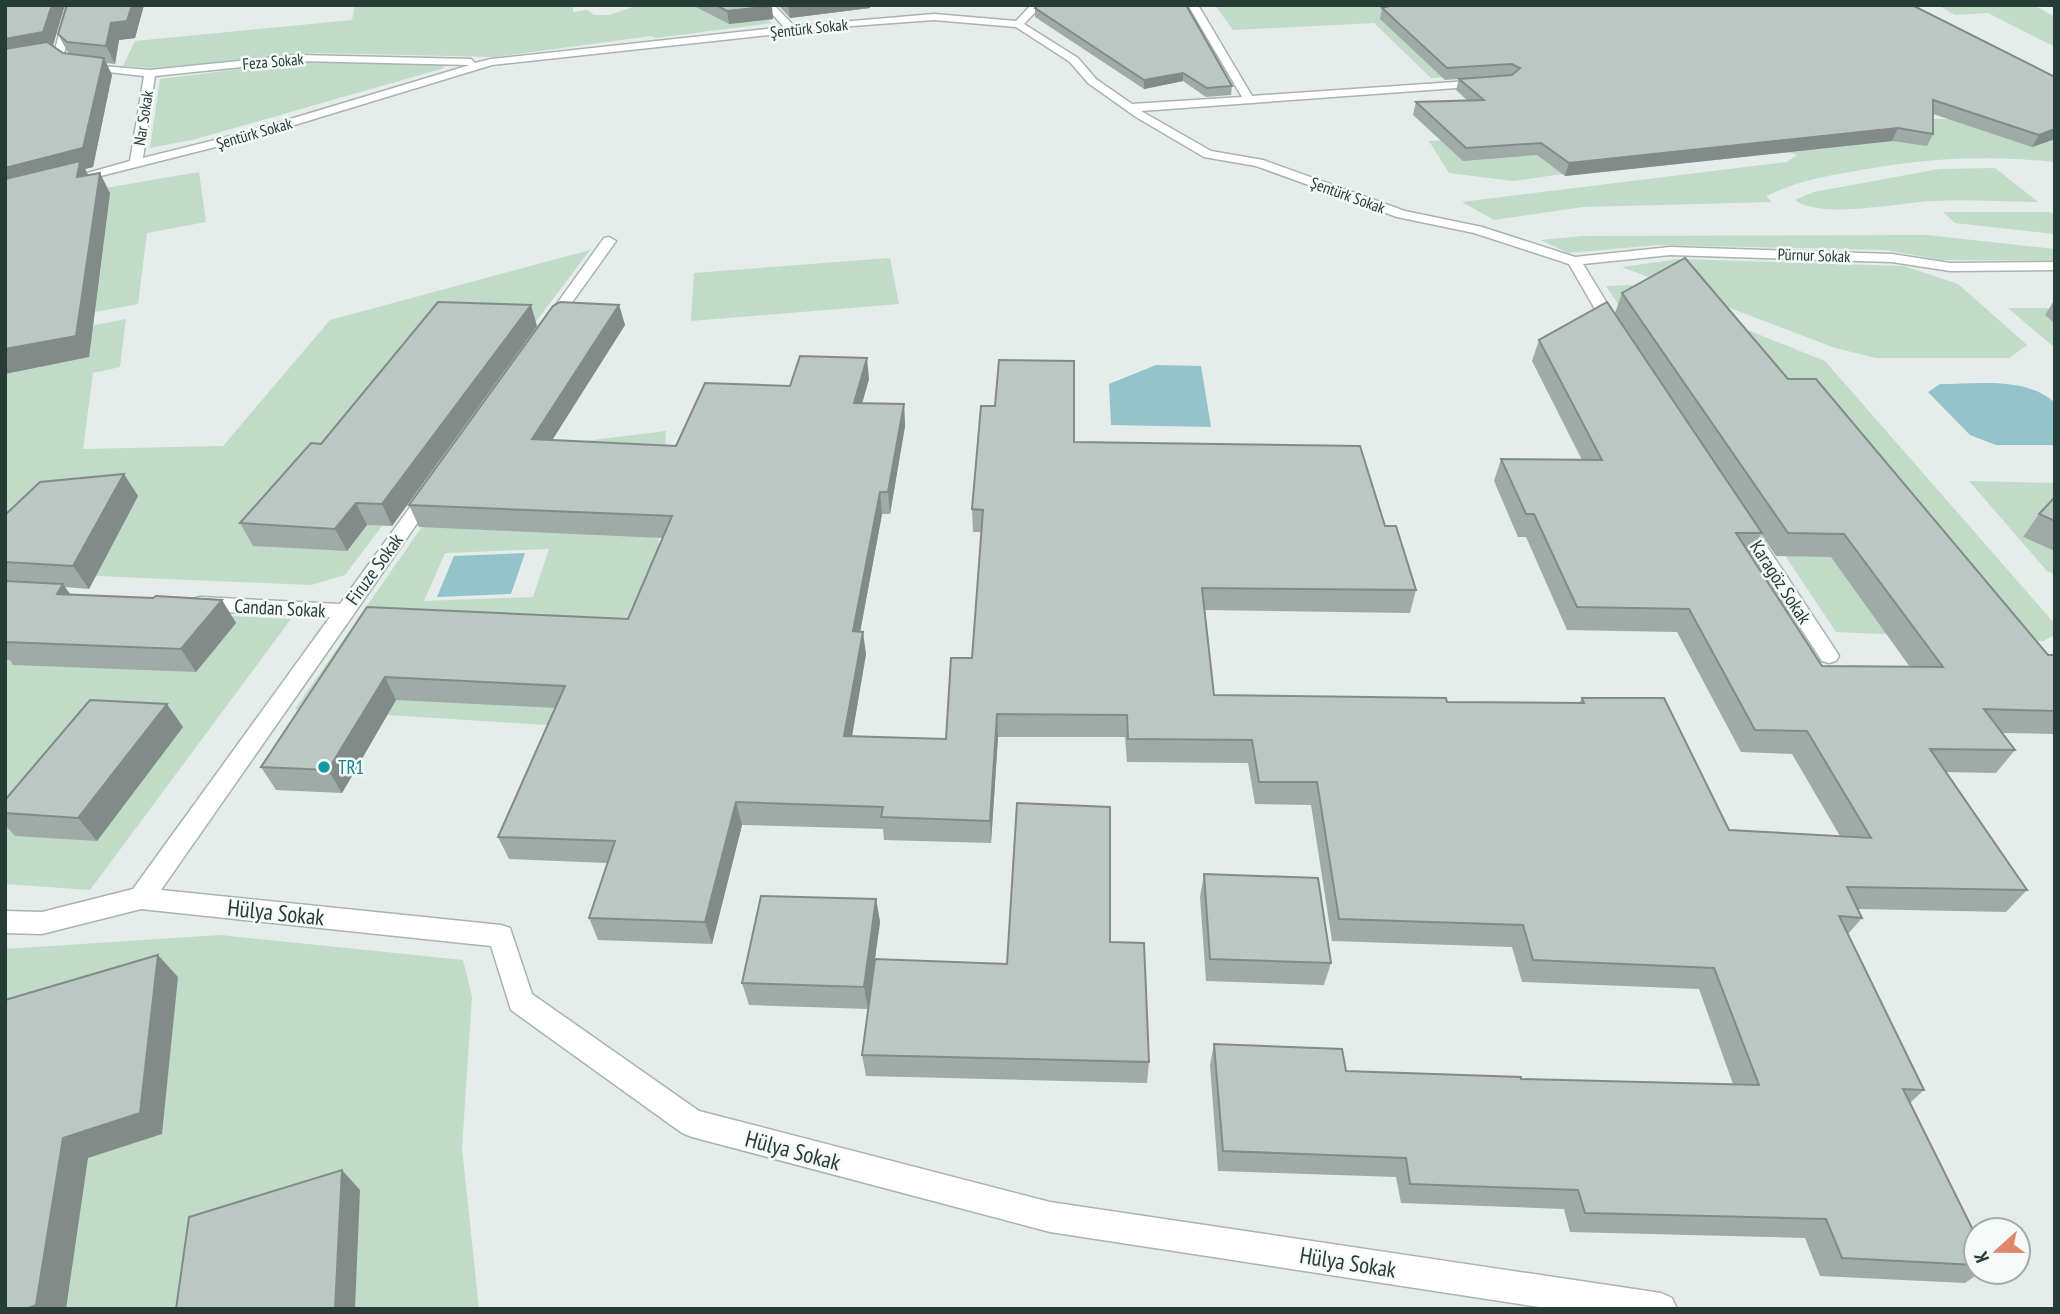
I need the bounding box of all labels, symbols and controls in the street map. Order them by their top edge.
street label: Şentürk Sokak [769,14,850,42]
street label: Feza Sokak [242,48,305,74]
street label: Nar Sokak [129,88,157,147]
street label: Şentürk Sokak [214,112,295,153]
street label: Şentürk Sokak [1308,172,1389,218]
street label: Pürnur Sokak [1777,244,1852,266]
street label: Firuze Sokak [340,528,408,609]
street label: Karagöz Sokak [1745,536,1817,629]
street label: Candan Sokak [234,594,327,622]
place label: TR1 [338,755,364,779]
marker: TR1 [316,759,332,775]
street label: Hülya Sokak [226,892,326,932]
street label: Hülya Sokak [742,1123,844,1177]
north arrow [1962,1216,2032,1286]
street label: Hülya Sokak [1298,1240,1398,1284]
text: K [1968,1248,1994,1266]

